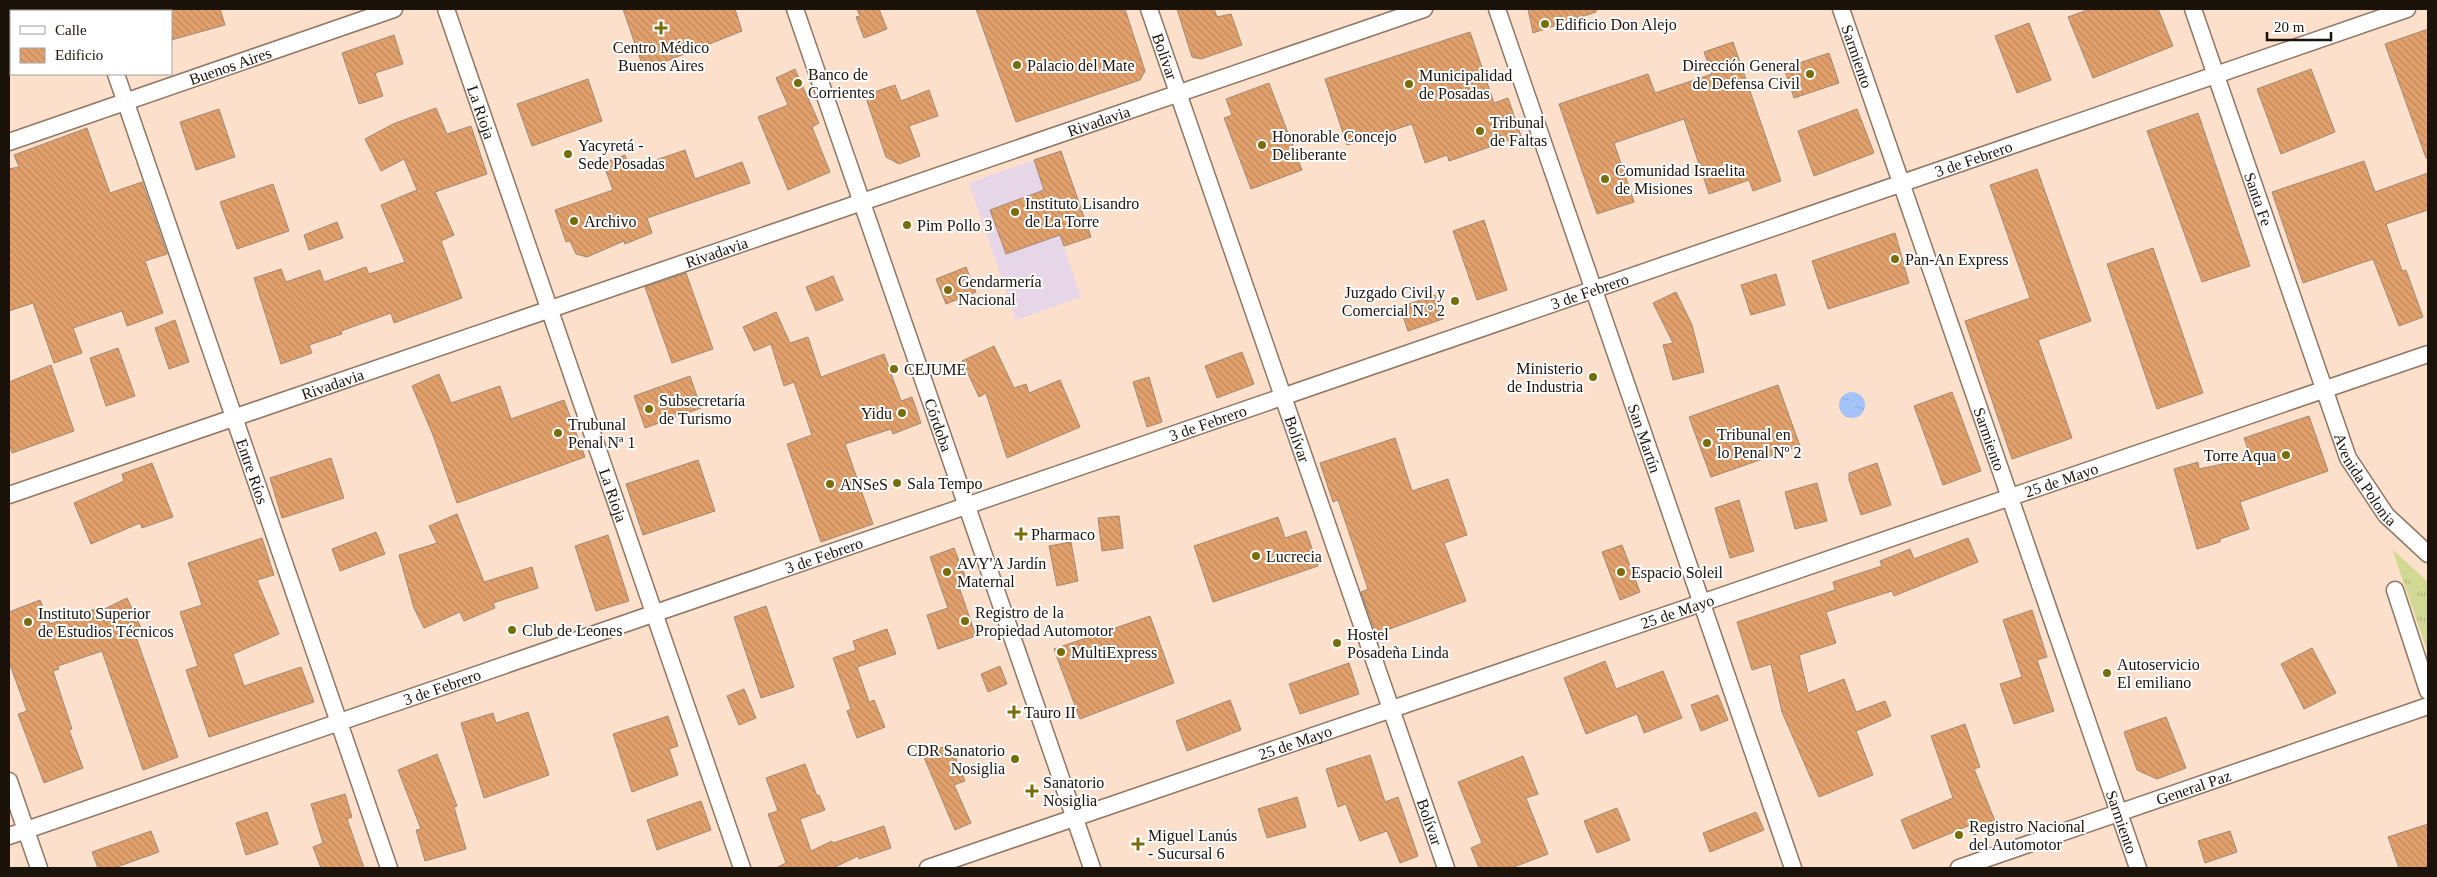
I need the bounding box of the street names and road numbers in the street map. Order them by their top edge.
street label: Sarmiento [1839,22,1876,90]
street label: Bolívar [1149,31,1181,82]
street label: Buenos Aires [187,44,274,88]
street label: La Rioja [464,83,499,141]
street label: Rivadavia [1065,102,1132,139]
street label: 3 de Febrero [1932,137,2014,180]
street label: Santa Fe [2241,170,2276,228]
street label: Rivadavia [683,233,750,271]
street label: 3 de Febrero [1549,270,1631,312]
street label: Rivadavia [299,365,366,402]
street label: Córdoba [922,396,956,454]
street label: 3 de Febrero [1167,401,1249,444]
street label: San Martín [1625,402,1665,475]
street label: Sarmiento [1971,405,2008,473]
street label: Bolívar [1282,414,1314,465]
street label: Avenida Polonia [2331,431,2400,529]
street label: Entre Ríos [233,436,272,506]
street label: 25 de Mayo [2022,459,2100,500]
street label: La Rioja [596,466,631,524]
street label: 3 de Febrero [783,534,865,576]
street label: 25 de Mayo [1638,591,1716,632]
street label: 3 de Febrero [401,665,483,708]
street label: 25 de Mayo [1256,722,1334,763]
street label: General Paz [2154,766,2233,808]
street label: Sarmiento [2103,788,2141,856]
street label: Bolívar [1414,796,1446,848]

